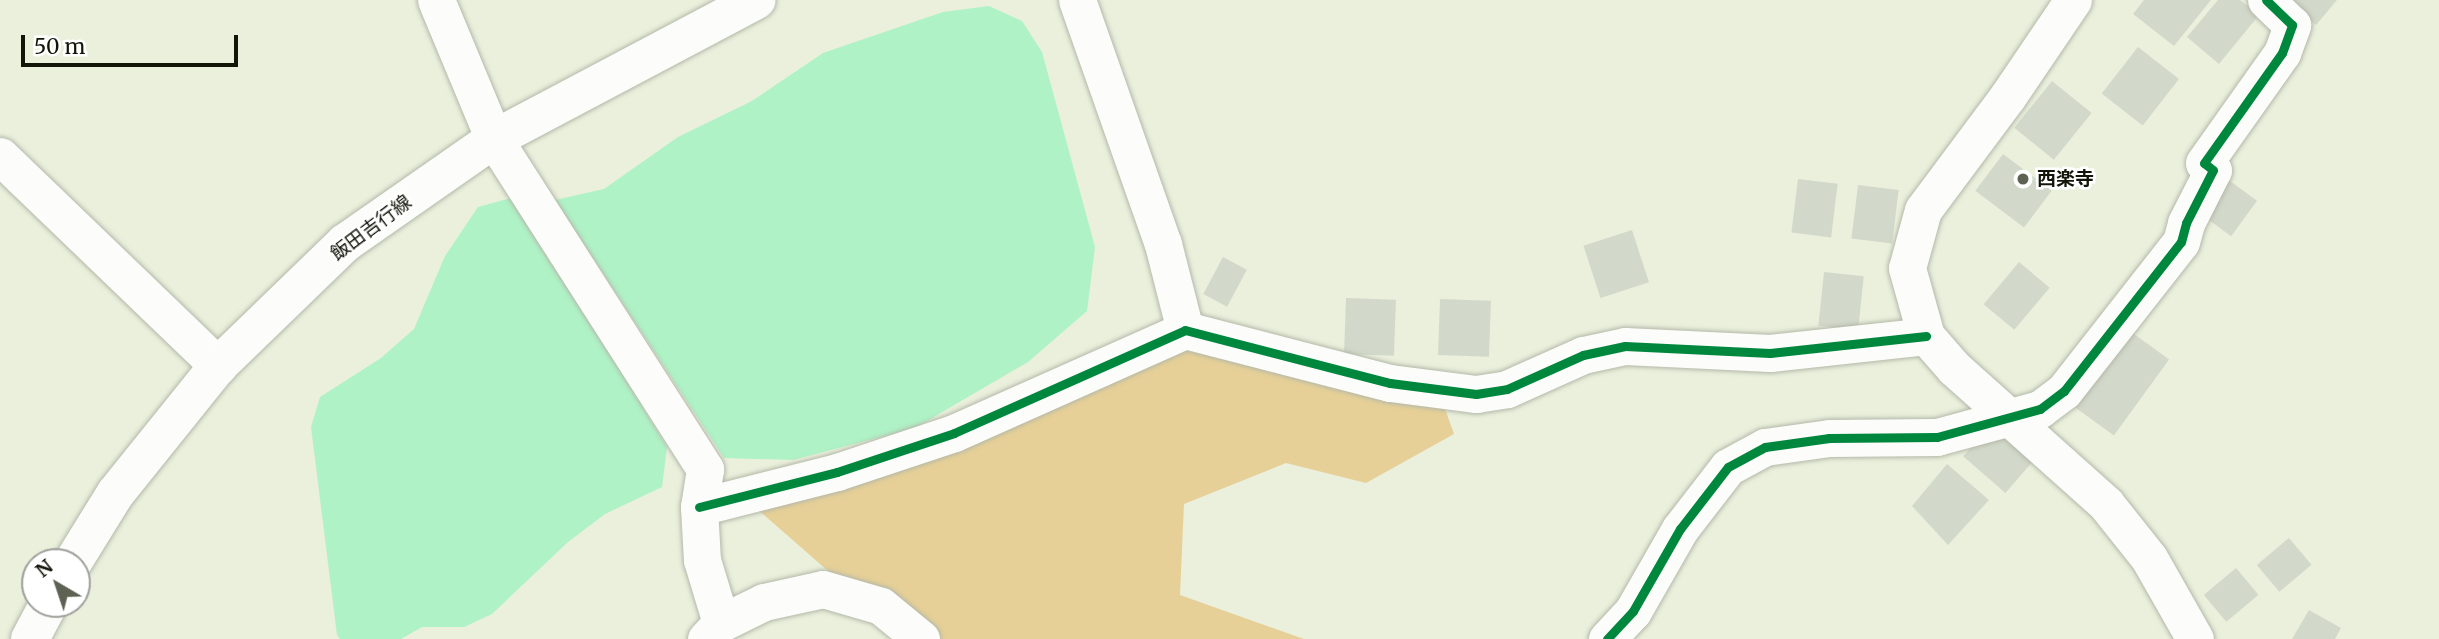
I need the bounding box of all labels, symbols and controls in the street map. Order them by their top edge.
scale bar [24,21,242,65]
text: 50 m [34,33,85,60]
place label: 西楽寺 [2037,168,2094,190]
marker: 西楽寺 [2015,171,2031,187]
street label: 飯田吉行線 [326,190,416,266]
north arrow [21,548,91,618]
text: N [31,554,57,582]

